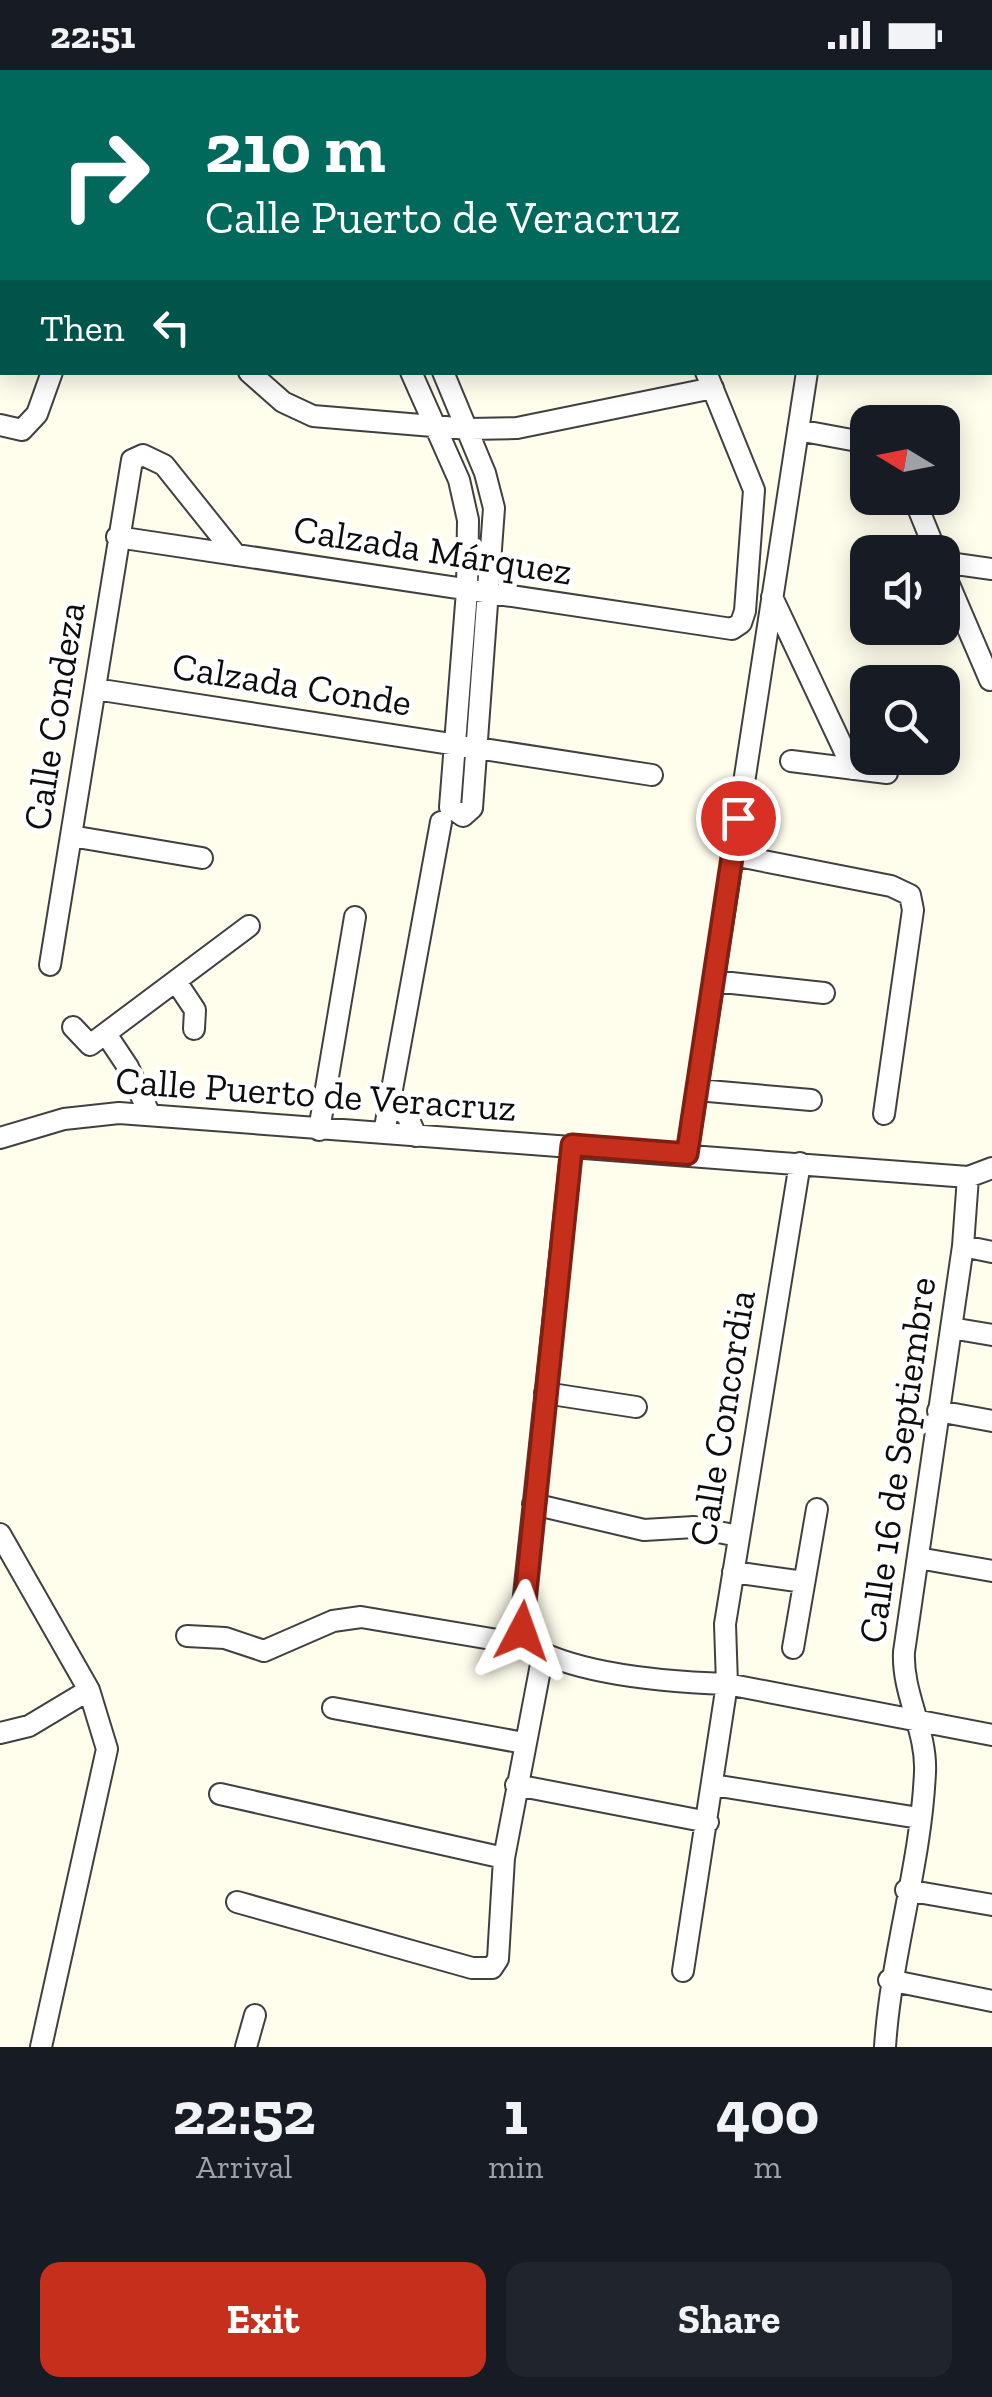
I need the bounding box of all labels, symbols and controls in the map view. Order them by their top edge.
text: 22:51 [50,12,135,58]
text: 210 m [205,106,386,190]
icon: right [40,110,170,240]
text: Calle Puerto de Veracruz [205,191,681,245]
icon: left [144,300,199,355]
text: Then [40,305,124,351]
north arrow [850,405,960,515]
map controls [850,405,960,775]
street label: Calzada Márquez [290,505,576,595]
button: sound [850,535,960,645]
street label: Calle Condeza [13,599,95,833]
street label: Calzada Conde [169,642,415,726]
button: search [850,665,960,775]
pin [696,776,781,861]
icon: arrive [711,791,766,846]
street label: Calle Puerto de Veracruz [114,1057,518,1131]
street label: Calle 16 de Septiembre [849,1274,945,1646]
street label: Calle Concordia [679,1287,765,1549]
position arrow [470,1579,574,1683]
text: 22:52 [173,2077,316,2149]
text: 1 [504,2077,528,2149]
text: 400 [716,2077,819,2149]
text: Arrival [196,2148,292,2186]
text: min [488,2148,543,2186]
text: m [754,2148,781,2186]
button: Exit [40,2262,486,2377]
button: Share [506,2262,952,2377]

